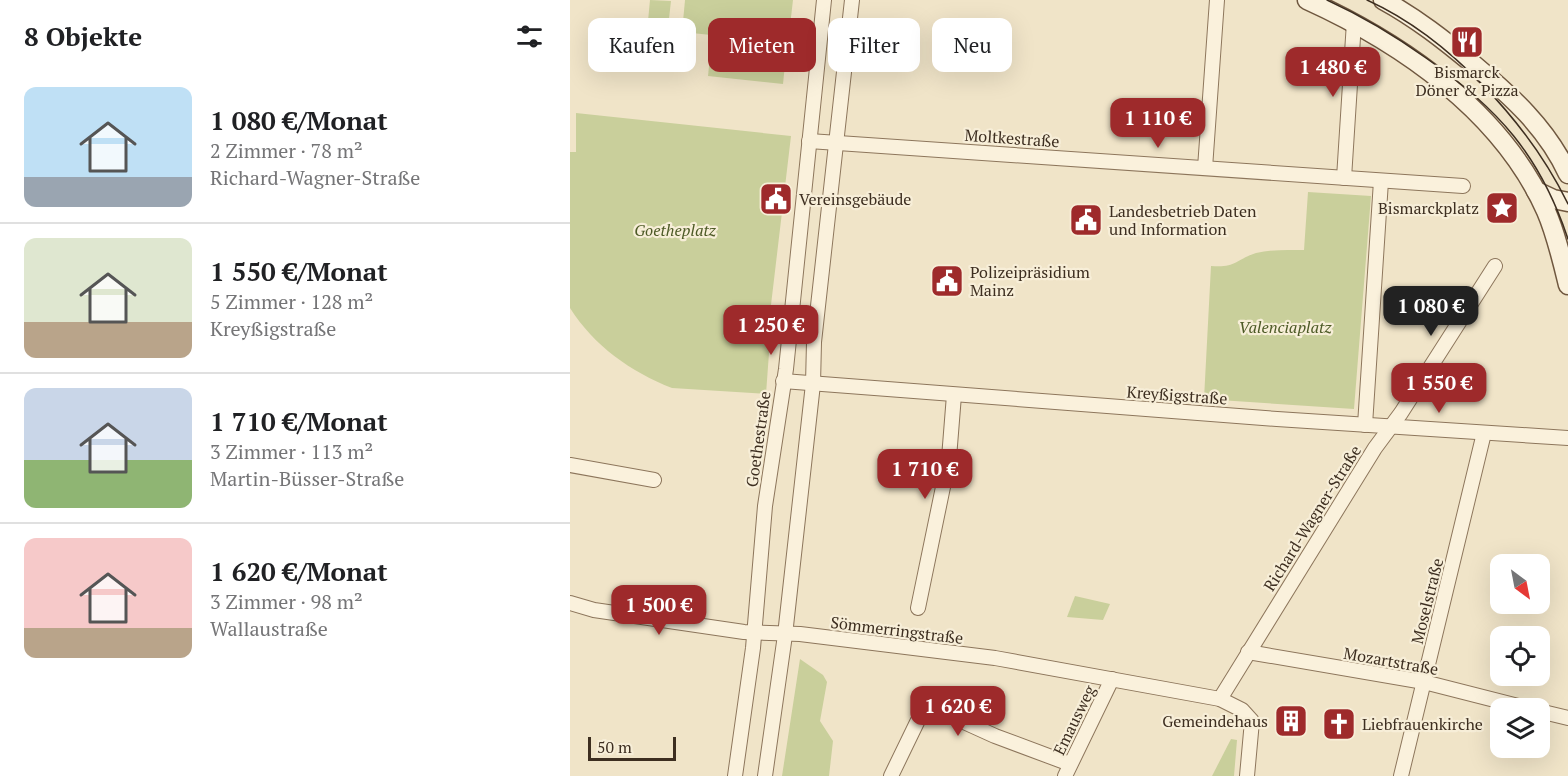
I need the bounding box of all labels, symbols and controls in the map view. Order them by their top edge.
chip: Kaufen [588,18,696,72]
chip: Mieten [708,18,816,72]
chip: Filter [828,18,920,72]
chip: Neu [932,18,1012,72]
text: 8 Objekte [24,19,142,53]
icon: filters [513,20,546,53]
restaurant icon: Bismarck Döner & Pizza [1449,24,1485,60]
pin: 1 480 € [1278,47,1388,98]
text: 1 480 € [1299,53,1367,80]
place label: Bismarck Döner & Pizza [1415,61,1519,101]
pin: 1 110 € [1103,98,1213,149]
text: 1 080 €/Monat [210,103,388,137]
text: 1 110 € [1124,104,1192,131]
icon: home [72,111,144,183]
street label: Moltkestraße [964,124,1060,152]
text: 2 Zimmer · 78 m² [210,137,363,164]
text: Richard-Wagner-Straße [210,164,420,191]
public building icon: Vereinsgebäude [758,181,794,217]
place label: Vereinsgebäude [799,188,911,210]
place icon: Bismarckplatz [1484,190,1520,226]
place label: Bismarckplatz [1378,197,1479,219]
place label: Landesbetrieb Daten und Information [1109,200,1257,240]
public building icon: Landesbetrieb Daten und Information [1068,202,1104,238]
park label: Goetheplatz [634,219,717,241]
text: 1 550 €/Monat [210,254,388,288]
place label: Polizeipräsidium Mainz [970,261,1090,301]
icon: home [72,262,144,334]
public building icon: Polizeipräsidium Mainz [929,263,965,299]
pin: 1 080 € [1376,286,1486,337]
text: 5 Zimmer · 128 m² [210,288,373,315]
text: 1 080 € [1397,292,1465,319]
pin: 1 250 € [716,305,826,356]
text: 1 250 € [737,311,805,338]
text: Kreyßigstraße [210,315,336,342]
park label: Valenciaplatz [1239,316,1332,338]
pin: 1 550 € [1384,363,1494,414]
text: 1 550 € [1405,369,1473,396]
street label: Kreyßigstraße [1126,381,1228,409]
street label: Goethestraße [740,390,776,488]
text: 1 710 €/Monat [210,404,388,438]
icon: home [72,412,144,484]
text: 3 Zimmer · 113 m² [210,438,373,465]
street label: Richard-Wagner-Straße [1258,441,1366,595]
pin: 1 710 € [870,449,980,500]
text: 1 710 € [891,455,959,482]
text: Martin-Büsser-Straße [210,465,404,492]
text: 1 620 €/Monat [210,554,388,588]
north arrow [1490,554,1550,614]
map controls [1490,554,1550,758]
street label: Moselstraße [1406,556,1448,646]
icon: home [72,562,144,634]
pin: 1 500 € [604,585,714,636]
text: 3 Zimmer · 98 m² [210,588,363,615]
text: 1 500 € [625,591,693,618]
street label: Sömmerringstraße [829,611,965,649]
text: Wallaustraße [210,615,328,642]
button: locate [1490,626,1550,686]
street label: Mozartstraße [1342,642,1440,680]
street label: Emausweg [1048,681,1101,759]
pin: 1 620 € [903,686,1013,737]
text: 1 620 € [924,692,992,719]
button: layers [1490,698,1550,758]
building icon: Gemeindehaus [1273,703,1309,739]
church icon: Liebfrauenkirche [1321,706,1357,742]
place label: Gemeindehaus [1162,710,1268,732]
place label: Liebfrauenkirche [1362,713,1483,735]
scale bar [588,734,676,762]
text: 50 m [597,736,632,758]

